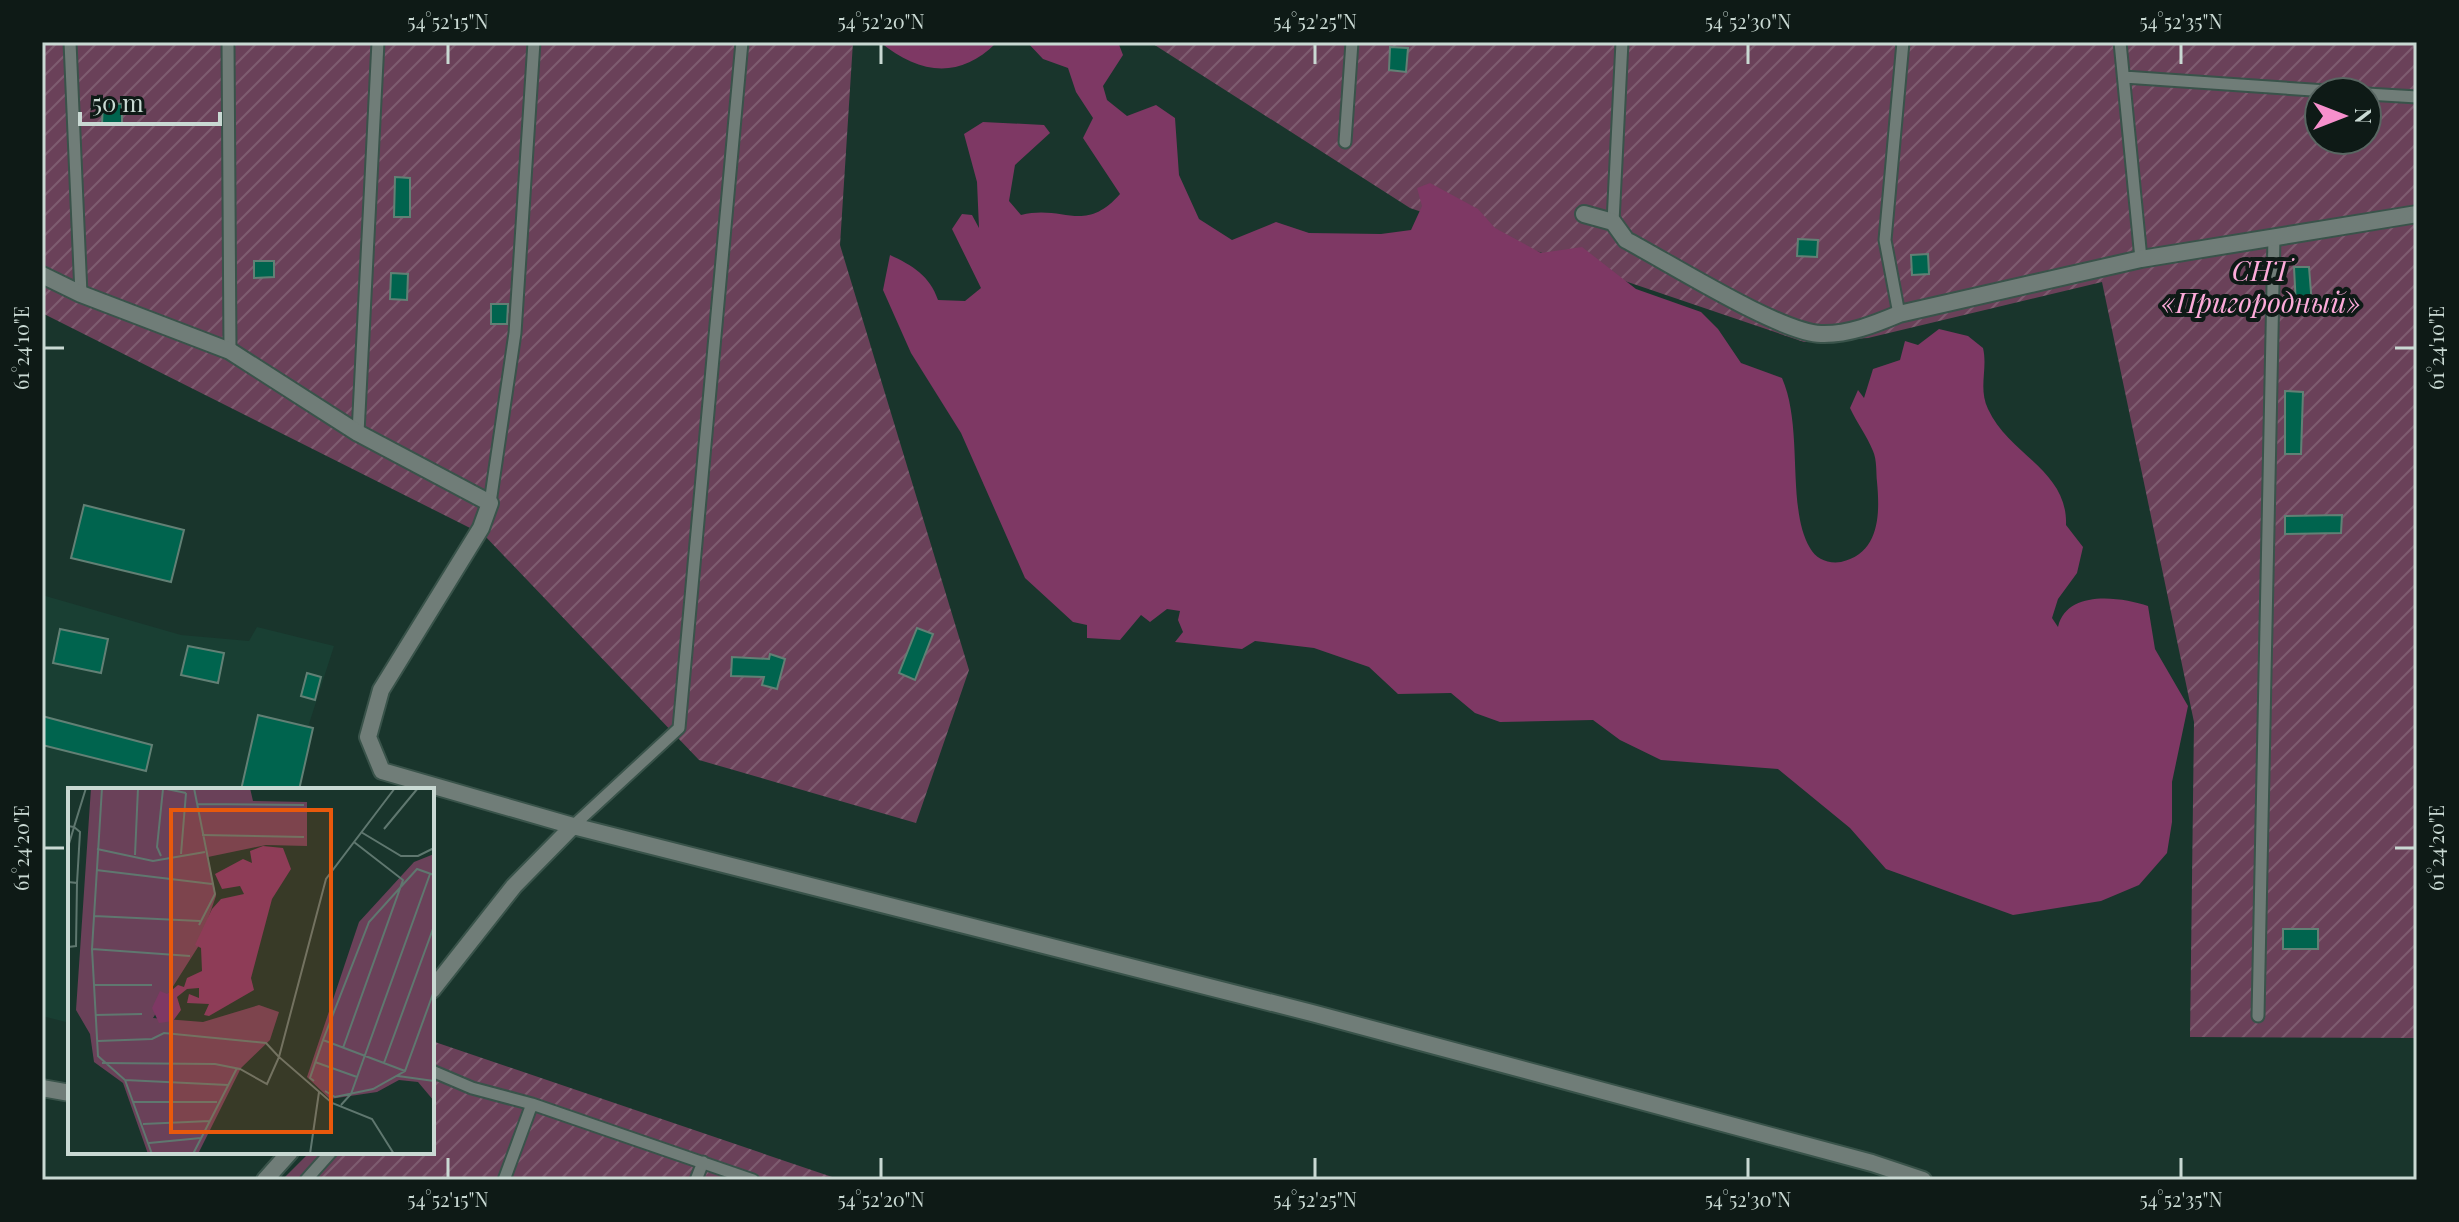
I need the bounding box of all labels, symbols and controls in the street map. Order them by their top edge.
text: 54°52'15"N [407,7,489,34]
text: 54°52'20"N [837,7,925,34]
text: 54°52'25"N [1273,7,1357,34]
text: 54°52'30"N [1705,7,1791,34]
text: 54°52'35"N [2139,7,2223,34]
scale bar [80,76,220,126]
north arrow [2303,76,2383,156]
text: 50 m [92,86,144,118]
text: N [2349,108,2379,124]
park label: СНТ «Пригородный» [2161,251,2361,320]
text: 61°24'10"E [7,306,34,390]
text: 61°24'10"E [2422,306,2449,390]
inset map [68,788,434,1154]
text: 61°24'20"E [7,805,34,891]
text: 61°24'20"E [2422,805,2449,891]
text: 54°52'15"N [407,1185,489,1212]
text: 54°52'20"N [837,1185,925,1212]
text: 54°52'25"N [1273,1185,1357,1212]
text: 54°52'30"N [1705,1185,1791,1212]
text: 54°52'35"N [2139,1185,2223,1212]

